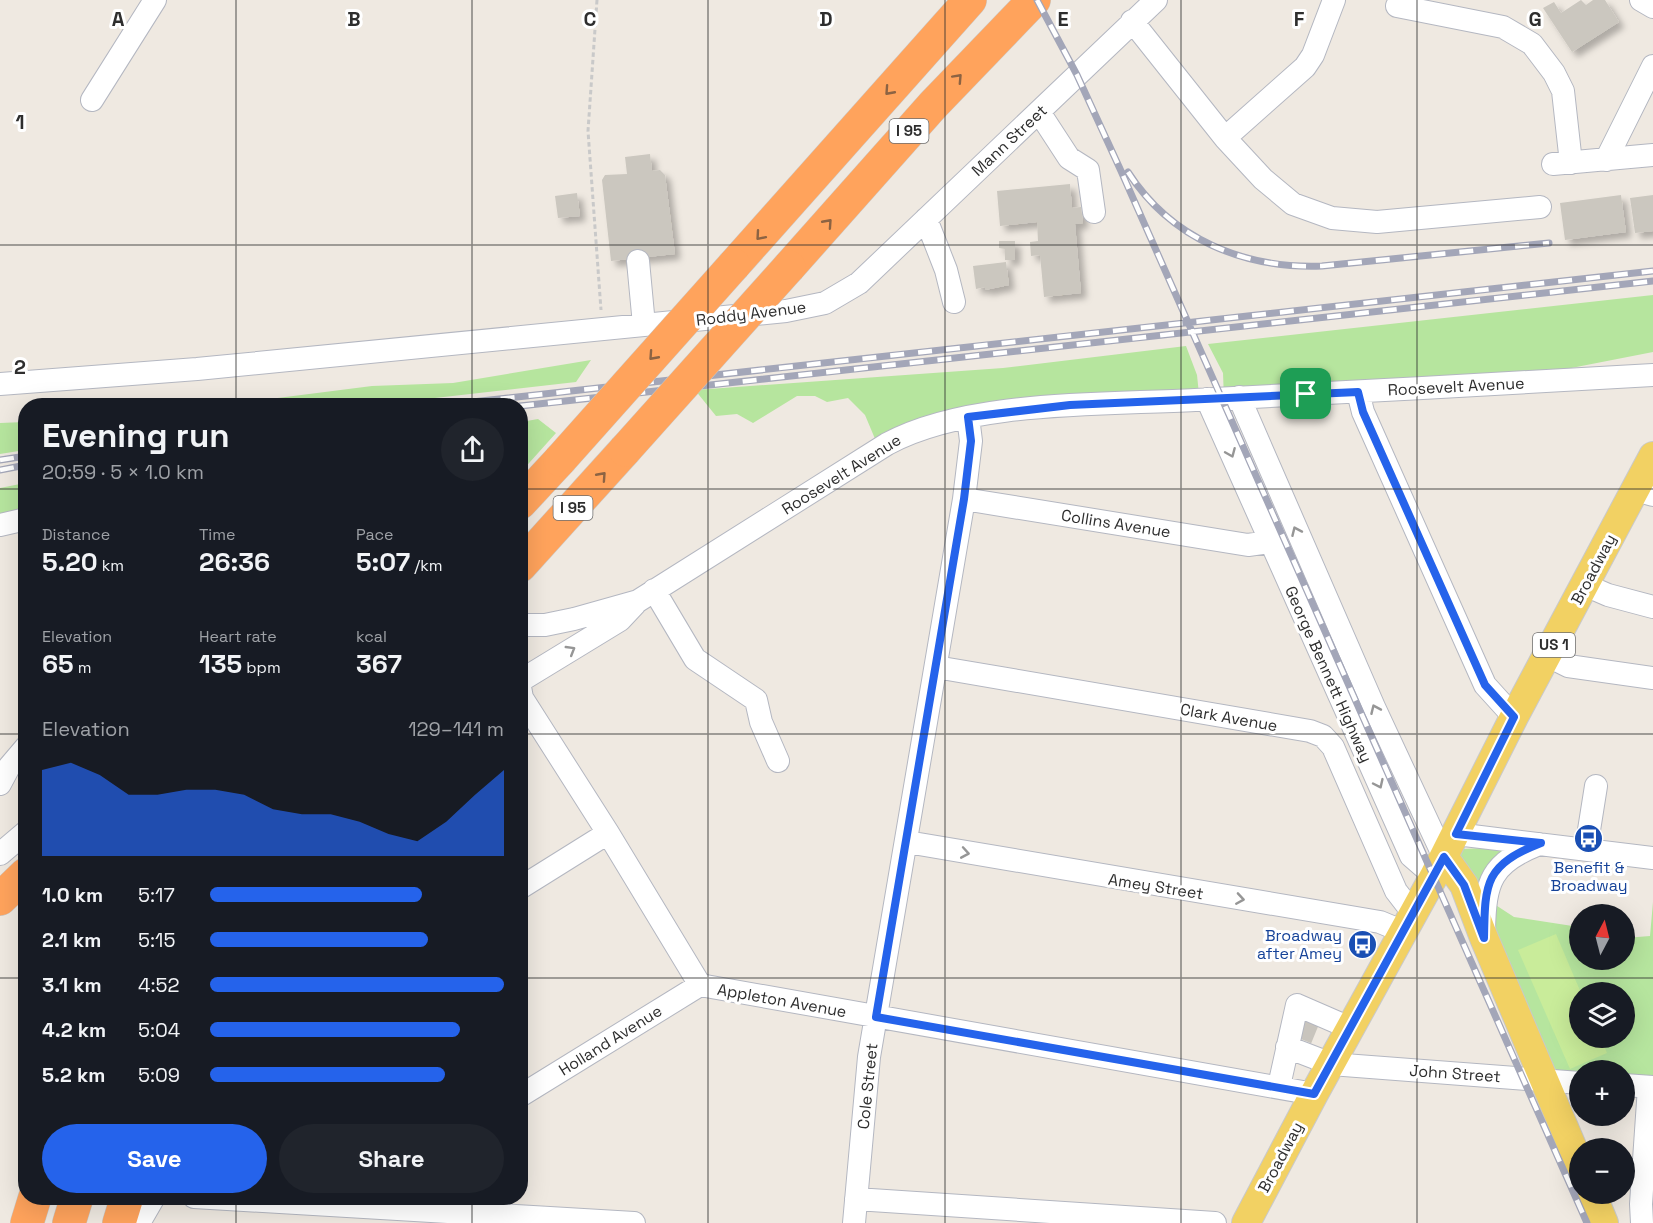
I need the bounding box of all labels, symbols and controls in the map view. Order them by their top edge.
text: A [112,6,125,32]
text: B [347,6,361,32]
text: C [584,6,597,32]
text: D [819,6,833,32]
text: E [1057,6,1069,32]
text: F [1294,6,1305,32]
text: G [1528,6,1542,32]
one-way arrow [951,75,962,85]
one-way arrow [885,84,896,94]
street label: Mann Street [967,100,1051,181]
text: 1 [15,109,25,135]
road number: I 95 [890,119,928,143]
one-way arrow [821,219,832,230]
one-way arrow [756,230,767,240]
street label: Roddy Avenue [695,296,807,331]
one-way arrow [649,349,660,360]
text: 2 [14,354,26,380]
pin [1280,368,1331,419]
street label: Roosevelt Avenue [1387,372,1525,401]
icon: arrive [1289,377,1322,410]
text: Evening run [42,415,230,457]
button: share [441,418,504,481]
street label: Roosevelt Avenue [778,429,905,520]
one-way arrow [1224,446,1236,457]
text: 20:59 · 5 × 1.0 km [42,459,204,485]
one-way arrow [595,472,606,483]
road number: I 95 [554,496,592,520]
street label: Collins Avenue [1060,504,1172,543]
text: Distance [42,524,110,545]
text: Time [199,524,235,545]
text: Pace [356,524,393,545]
one-way arrow [1291,526,1303,537]
street label: Broadway [1566,530,1621,608]
text: 5.20 [42,545,98,579]
text: 26:36 [199,545,270,579]
text: 5:07 [356,545,410,579]
text: km [98,555,124,576]
text: /km [410,555,443,576]
street label: George Bennett Highway [1280,583,1377,766]
text: Elevation [42,626,112,647]
text: Heart rate [199,626,277,647]
text: kcal [356,626,387,647]
road number: US 1 [1533,633,1575,657]
one-way arrow [565,646,575,658]
text: 65 [42,647,74,681]
text: 135 [199,647,242,681]
text: 367 [356,647,402,681]
text: m [74,657,92,678]
text: bpm [242,657,281,678]
street label: Clark Avenue [1179,699,1279,736]
one-way arrow [1370,705,1382,716]
text: Elevation [42,716,130,742]
text: 129–141 m [408,716,504,742]
one-way arrow [1371,778,1383,789]
bus stop icon: Benefit & Broadway [1573,823,1605,855]
one-way arrow [959,846,969,859]
place label: Benefit & Broadway [1551,857,1627,896]
street label: Amey Street [1107,869,1205,904]
text: 1.0 km [42,882,103,908]
text: 5:17 [138,882,175,908]
one-way arrow [1235,893,1244,905]
north arrow [1569,904,1635,970]
map controls [1569,904,1635,1204]
place label: Broadway after Amey [1257,925,1342,964]
text: 2.1 km [42,927,101,953]
text: 5:15 [138,927,175,953]
bus stop icon: Broadway after Amey [1347,928,1379,960]
text: 3.1 km [42,972,102,998]
text: 4:52 [138,972,179,998]
street label: Appleton Avenue [716,979,848,1022]
button: layers [1569,982,1635,1048]
street label: Holland Avenue [555,1000,666,1081]
text: 4.2 km [42,1017,106,1043]
text: 5:04 [138,1017,180,1043]
street label: Cole Street [853,1042,882,1130]
street label: John Street [1409,1060,1501,1087]
button: + [1569,1060,1635,1126]
text: 5.2 km [42,1062,105,1088]
text: 5:09 [138,1062,180,1088]
street label: Broadway [1253,1118,1308,1196]
button: Save [42,1124,267,1193]
button: Share [279,1124,504,1193]
button: − [1569,1138,1635,1204]

